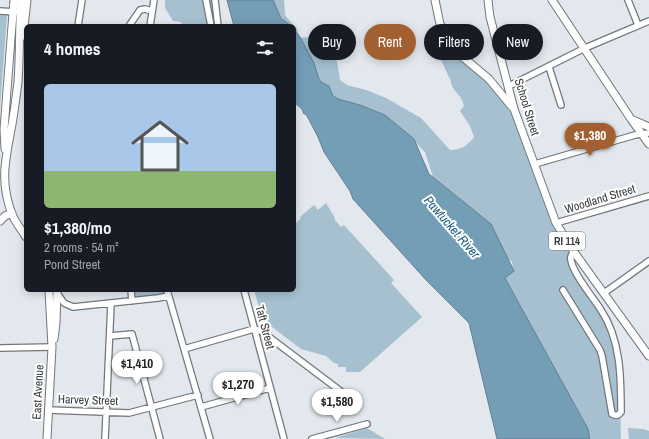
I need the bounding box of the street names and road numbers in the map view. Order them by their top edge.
street label: School Street [511,76,543,138]
street label: Woodland Street [563,181,638,217]
road number: RI 114 [549,232,585,250]
street label: Taft Street [251,303,279,351]
street label: East Avenue [29,364,47,420]
street label: Harvey Street [58,391,119,409]

